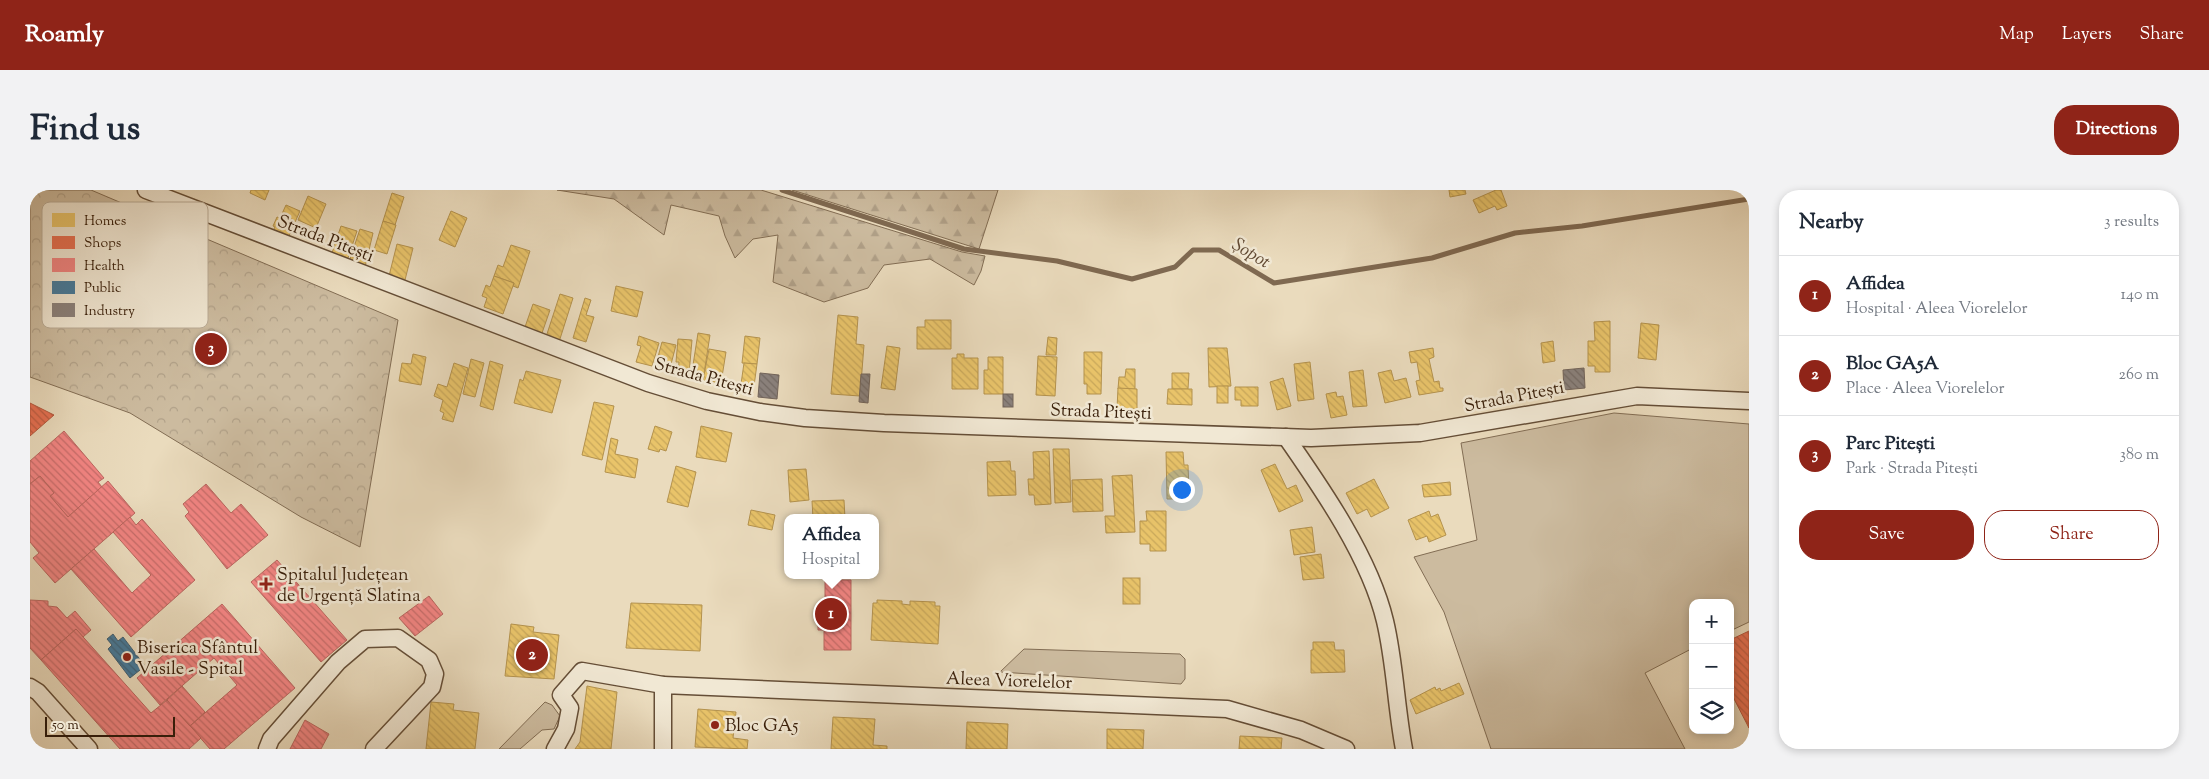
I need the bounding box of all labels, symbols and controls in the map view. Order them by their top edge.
text: Roamly [25,18,104,52]
text: Map [1999,22,2034,48]
text: Layers [2062,22,2112,48]
text: Share [2140,22,2184,48]
text: Find us [30,105,140,156]
button: Directions [2054,105,2179,155]
legend [42,202,208,328]
text: Nearby [1799,208,1864,238]
street label: Strada Pitești [273,209,377,270]
text: 3 results [2104,211,2159,234]
text: Homes [84,212,126,232]
water label: Șopot [1226,232,1275,276]
text: Shops [84,234,121,254]
text: Health [84,257,125,277]
text: Affidea [1846,271,1905,298]
text: Public [84,279,121,299]
text: 1 [1812,284,1818,307]
text: 140 m [2121,284,2159,307]
text: Hospital · Aleea Viorelelor [1846,298,2028,321]
text: Industry [84,302,135,322]
pin: 3 [195,330,227,368]
text: Bloc GA5A [1846,351,1939,378]
street label: Strada Pitești [651,352,756,404]
text: 2 [1811,364,1819,387]
text: 260 m [2118,364,2159,387]
street label: Strada Pitești [1462,375,1567,420]
text: Place · Aleea Viorelelor [1846,378,2004,401]
street label: Strada Pitești [1050,398,1152,428]
text: Parc Pitești [1846,431,1935,458]
text: 3 [1812,444,1818,467]
text: 380 m [2119,444,2159,467]
text: Park · Strada Pitești [1846,458,1978,481]
your location [1169,477,1195,503]
button: Save [1799,510,1974,560]
button: Share [1984,510,2159,560]
popup [784,514,879,579]
text: Affidea [802,522,861,549]
text: Hospital [802,549,860,572]
place label: Spitalul Județean de Urgență Slatina [277,563,421,610]
marker: Spitalul Județean de Urgență Slatina [259,577,273,591]
pin: 1 [815,595,847,633]
map controls [1689,599,1734,734]
button: + [1689,599,1734,644]
place label: Biserica Sfântul Vasile - Spital [137,636,258,683]
pin: 2 [516,636,548,674]
button: − [1689,644,1734,689]
marker: Biserica Sfântul Vasile - Spital [121,651,133,663]
street label: Aleea Viorelelor [945,667,1073,697]
button: layers [1689,689,1734,734]
scale bar [45,714,175,737]
place label: Bloc GA5 [725,714,798,740]
text: 50 m [52,716,79,736]
marker: Bloc GA5 [709,719,721,731]

